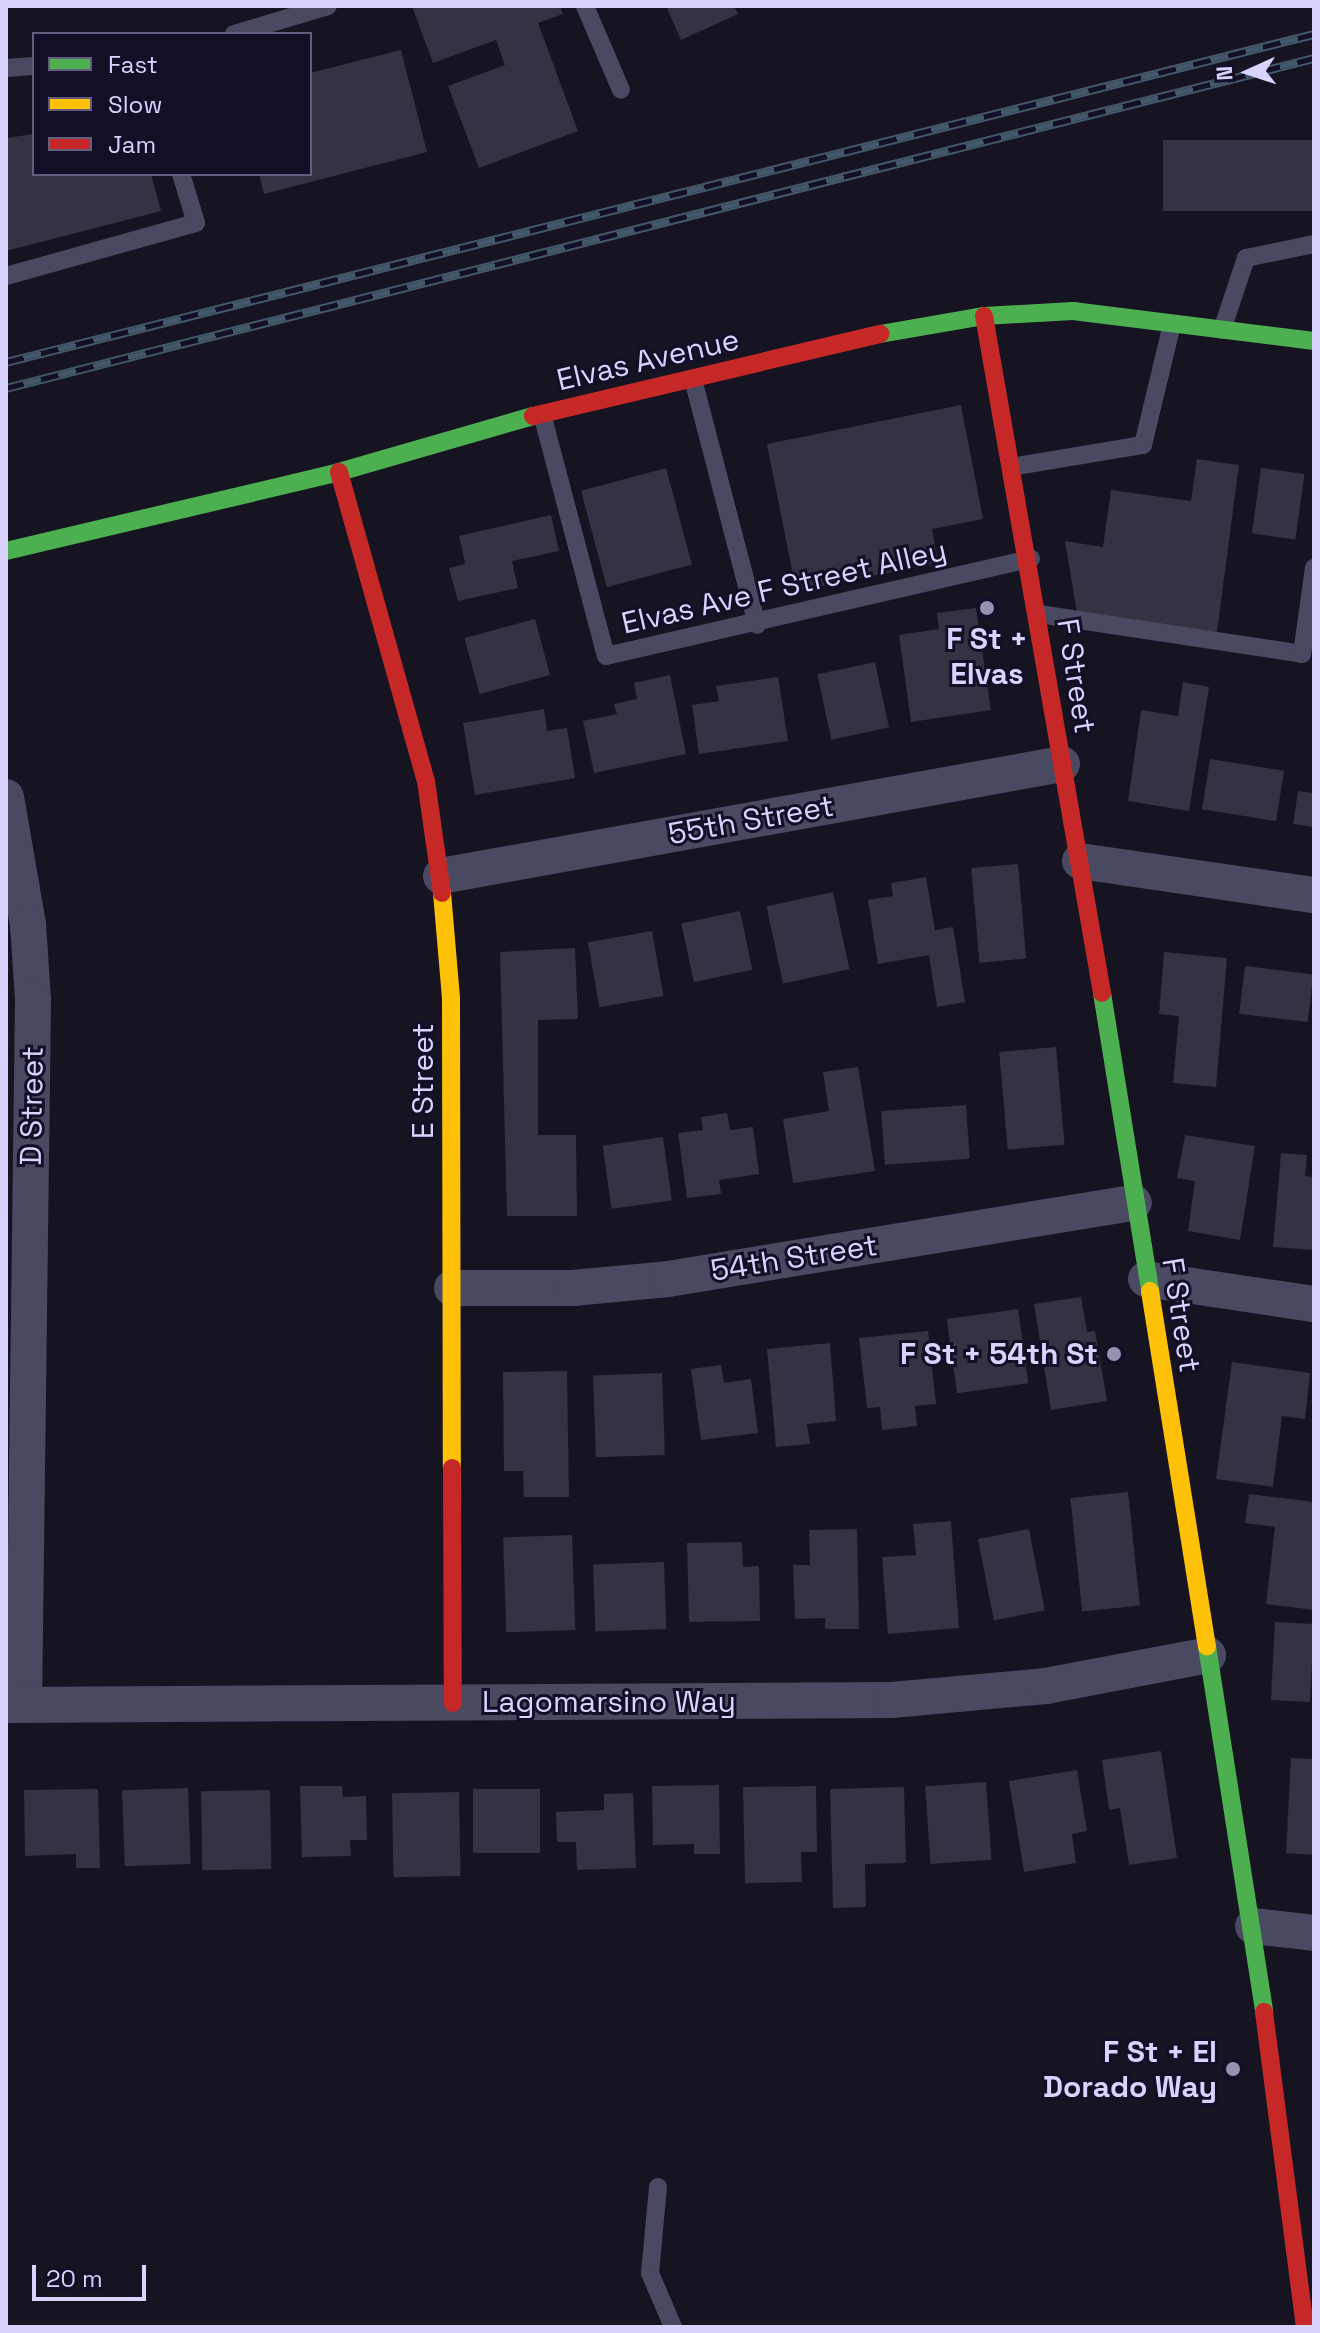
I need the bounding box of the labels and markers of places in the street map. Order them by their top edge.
marker: F St + Elvas [978,599,996,617]
place label: F St + Elvas [946,621,1028,692]
place label: F St + 54th St [900,1336,1098,1372]
marker: F St + 54th St [1105,1345,1123,1363]
place label: F St + El Dorado Way [1043,2034,1217,2104]
marker: F St + El Dorado Way [1224,2060,1242,2078]

